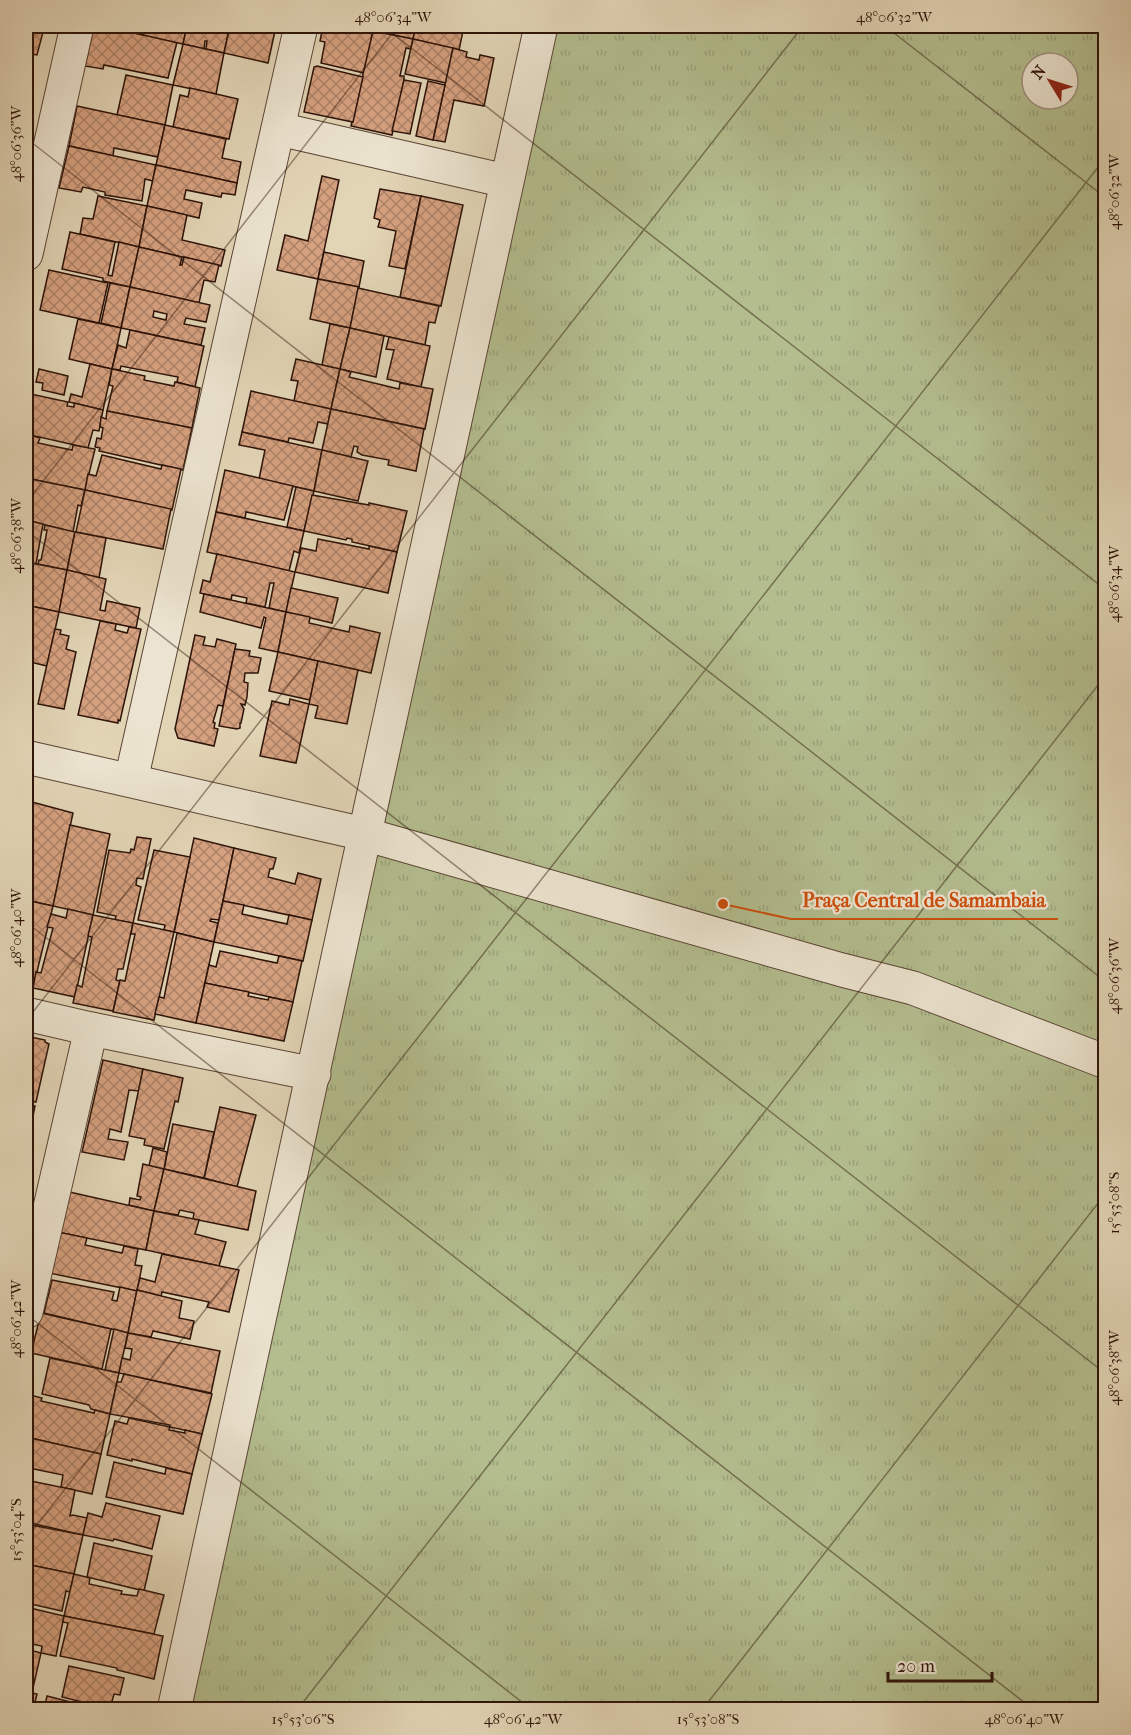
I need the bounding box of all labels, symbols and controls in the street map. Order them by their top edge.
text: 48°06'34"W [354,8,433,26]
text: 48°06'32"W [856,8,933,26]
north arrow [1020,51,1080,111]
text: N [1027,61,1050,83]
text: 48°06'36"W [7,105,25,182]
text: 48°06'32"W [1105,153,1123,230]
text: 48°06'38"W [7,497,25,574]
text: 48°06'34"W [1105,544,1123,623]
callout: Praça Central de Samambaia [791,881,1058,919]
text: 48°06'40"W [7,887,25,968]
text: Praça Central de Samambaia [802,889,1047,913]
text: 48°06'36"W [1105,937,1123,1014]
text: 15°53'08"S [1105,1172,1123,1234]
text: 48°06'42"W [7,1278,25,1358]
text: 48°06'38"W [1105,1329,1123,1406]
text: 15°53'04"S [7,1498,25,1562]
scale bar [888,1645,992,1683]
text: 20 m [897,1656,935,1677]
text: 15°53'06"S [271,1710,335,1728]
text: 48°06'42"W [484,1710,564,1728]
text: 15°53'08"S [677,1710,739,1728]
text: 48°06'40"W [984,1710,1065,1728]

